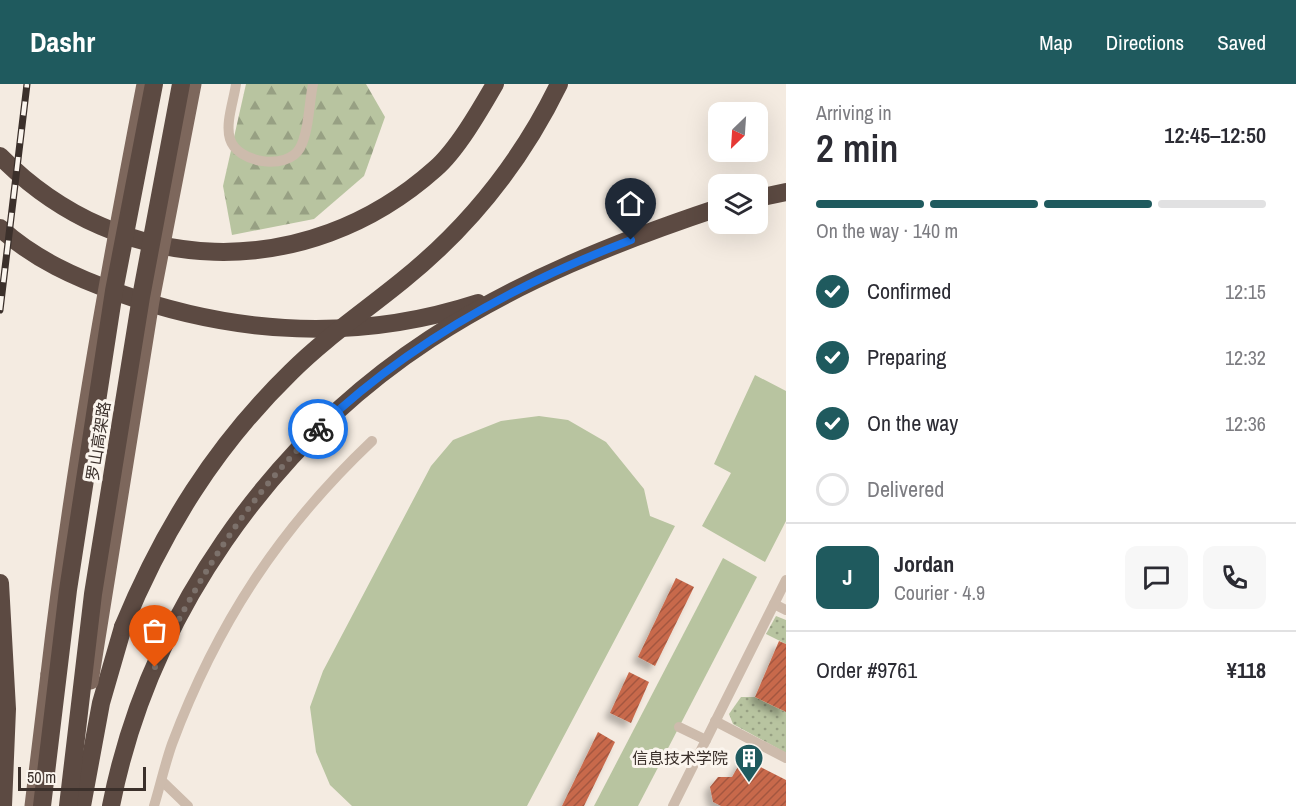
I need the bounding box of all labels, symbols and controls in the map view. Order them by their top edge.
text: Dashr [30,23,95,61]
text: Map [1039,28,1073,57]
text: Directions [1106,28,1184,57]
text: Saved [1217,28,1266,57]
text: Arriving in [816,99,892,126]
north arrow [708,102,768,162]
map controls [708,102,768,234]
text: 12:45–12:50 [1164,120,1266,150]
text: 2 min [816,122,898,174]
button: layers [708,174,768,234]
pin [605,178,656,240]
icon: home [614,187,647,220]
text: On the way · 140 m [816,217,958,244]
icon: check [816,275,849,308]
text: Confirmed [867,276,951,306]
text: 12:15 [1225,278,1266,305]
icon: check [816,341,849,374]
text: Preparing [867,342,946,372]
text: 12:32 [1225,344,1266,371]
courier [288,399,348,459]
street label: 罗山高架路 [81,400,115,482]
icon: check [816,407,849,440]
text: On the way [867,408,958,438]
text: 12:36 [1225,410,1266,437]
icon: bike [302,413,335,446]
text: Delivered [867,474,944,504]
button: chat [1125,546,1188,609]
button: phone [1203,546,1266,609]
text: Jordan [894,549,954,579]
text: J [842,562,853,592]
text: Courier · 4.9 [894,579,985,606]
pin [129,605,180,667]
icon: bag [138,614,171,647]
text: Order #9761 [816,655,917,685]
text: ¥118 [1227,655,1266,685]
building icon: 信息技术学院 [733,742,765,784]
place label: 信息技术学院 [632,747,728,769]
scale bar [18,764,146,792]
text: 50 m [27,766,56,788]

